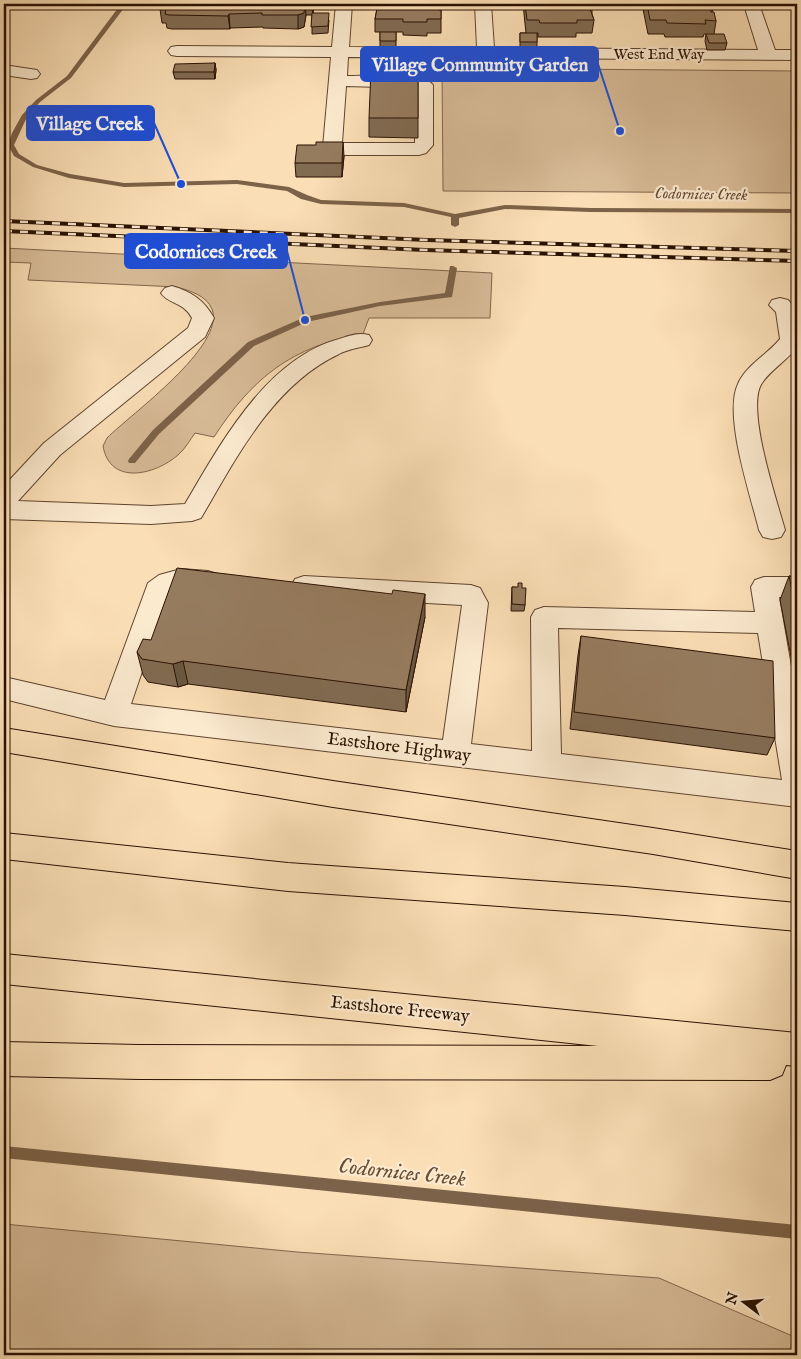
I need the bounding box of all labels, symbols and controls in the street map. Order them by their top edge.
street label: West End Way [614,45,705,64]
callout: Village Community Garden [361,47,598,81]
text: Village Community Garden [371,54,588,78]
callout: Village Creek [27,106,154,140]
text: Village Creek [35,113,145,137]
water label: Codornices Creek [654,184,748,206]
callout: Codornices Creek [125,234,287,268]
text: Codornices Creek [135,241,278,265]
street label: Eastshore Highway [326,728,472,768]
street label: Eastshore Freeway [329,991,471,1029]
water label: Codornices Creek [337,1152,467,1194]
north arrow [718,1276,768,1326]
text: N [722,1290,743,1308]

